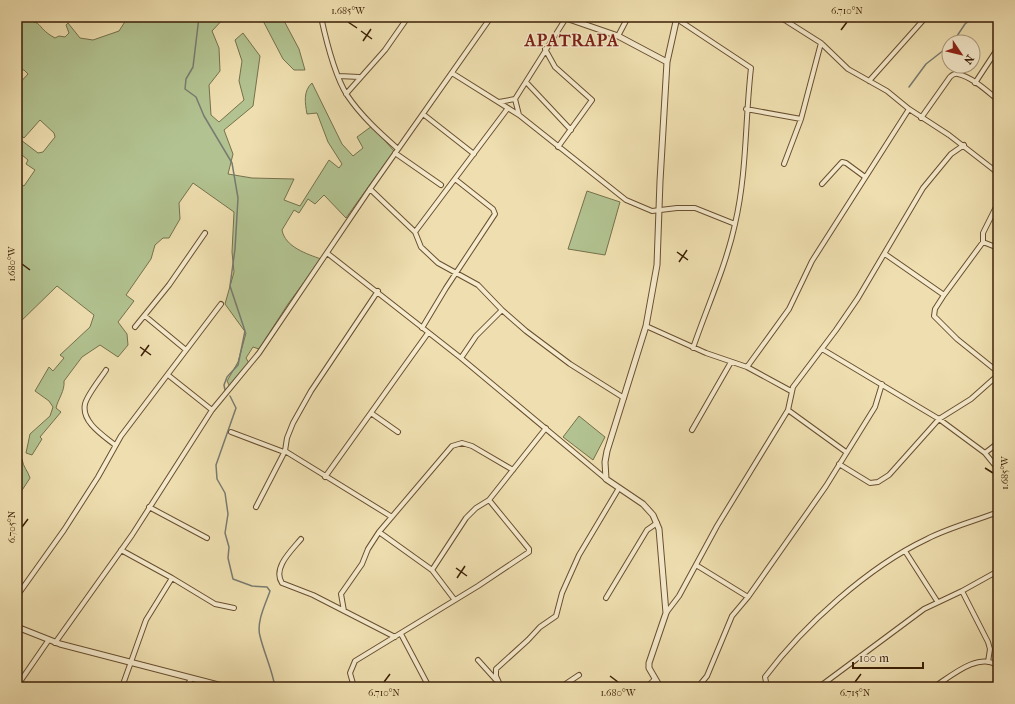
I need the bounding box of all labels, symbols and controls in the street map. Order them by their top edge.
text: 1.685°W [331,5,366,17]
text: 6.710°N [831,5,863,17]
district label: APATRAPA [524,30,619,50]
north arrow [941,34,981,74]
text: N [961,52,977,67]
text: 1.680°W [6,245,18,281]
text: 1.685°W [999,455,1011,490]
text: 6.705°N [6,510,18,543]
scale bar [853,644,923,670]
text: 100 m [859,651,889,665]
text: 6.710°N [368,687,400,699]
text: 1.680°W [601,687,637,699]
text: 6.715°N [840,687,871,699]

